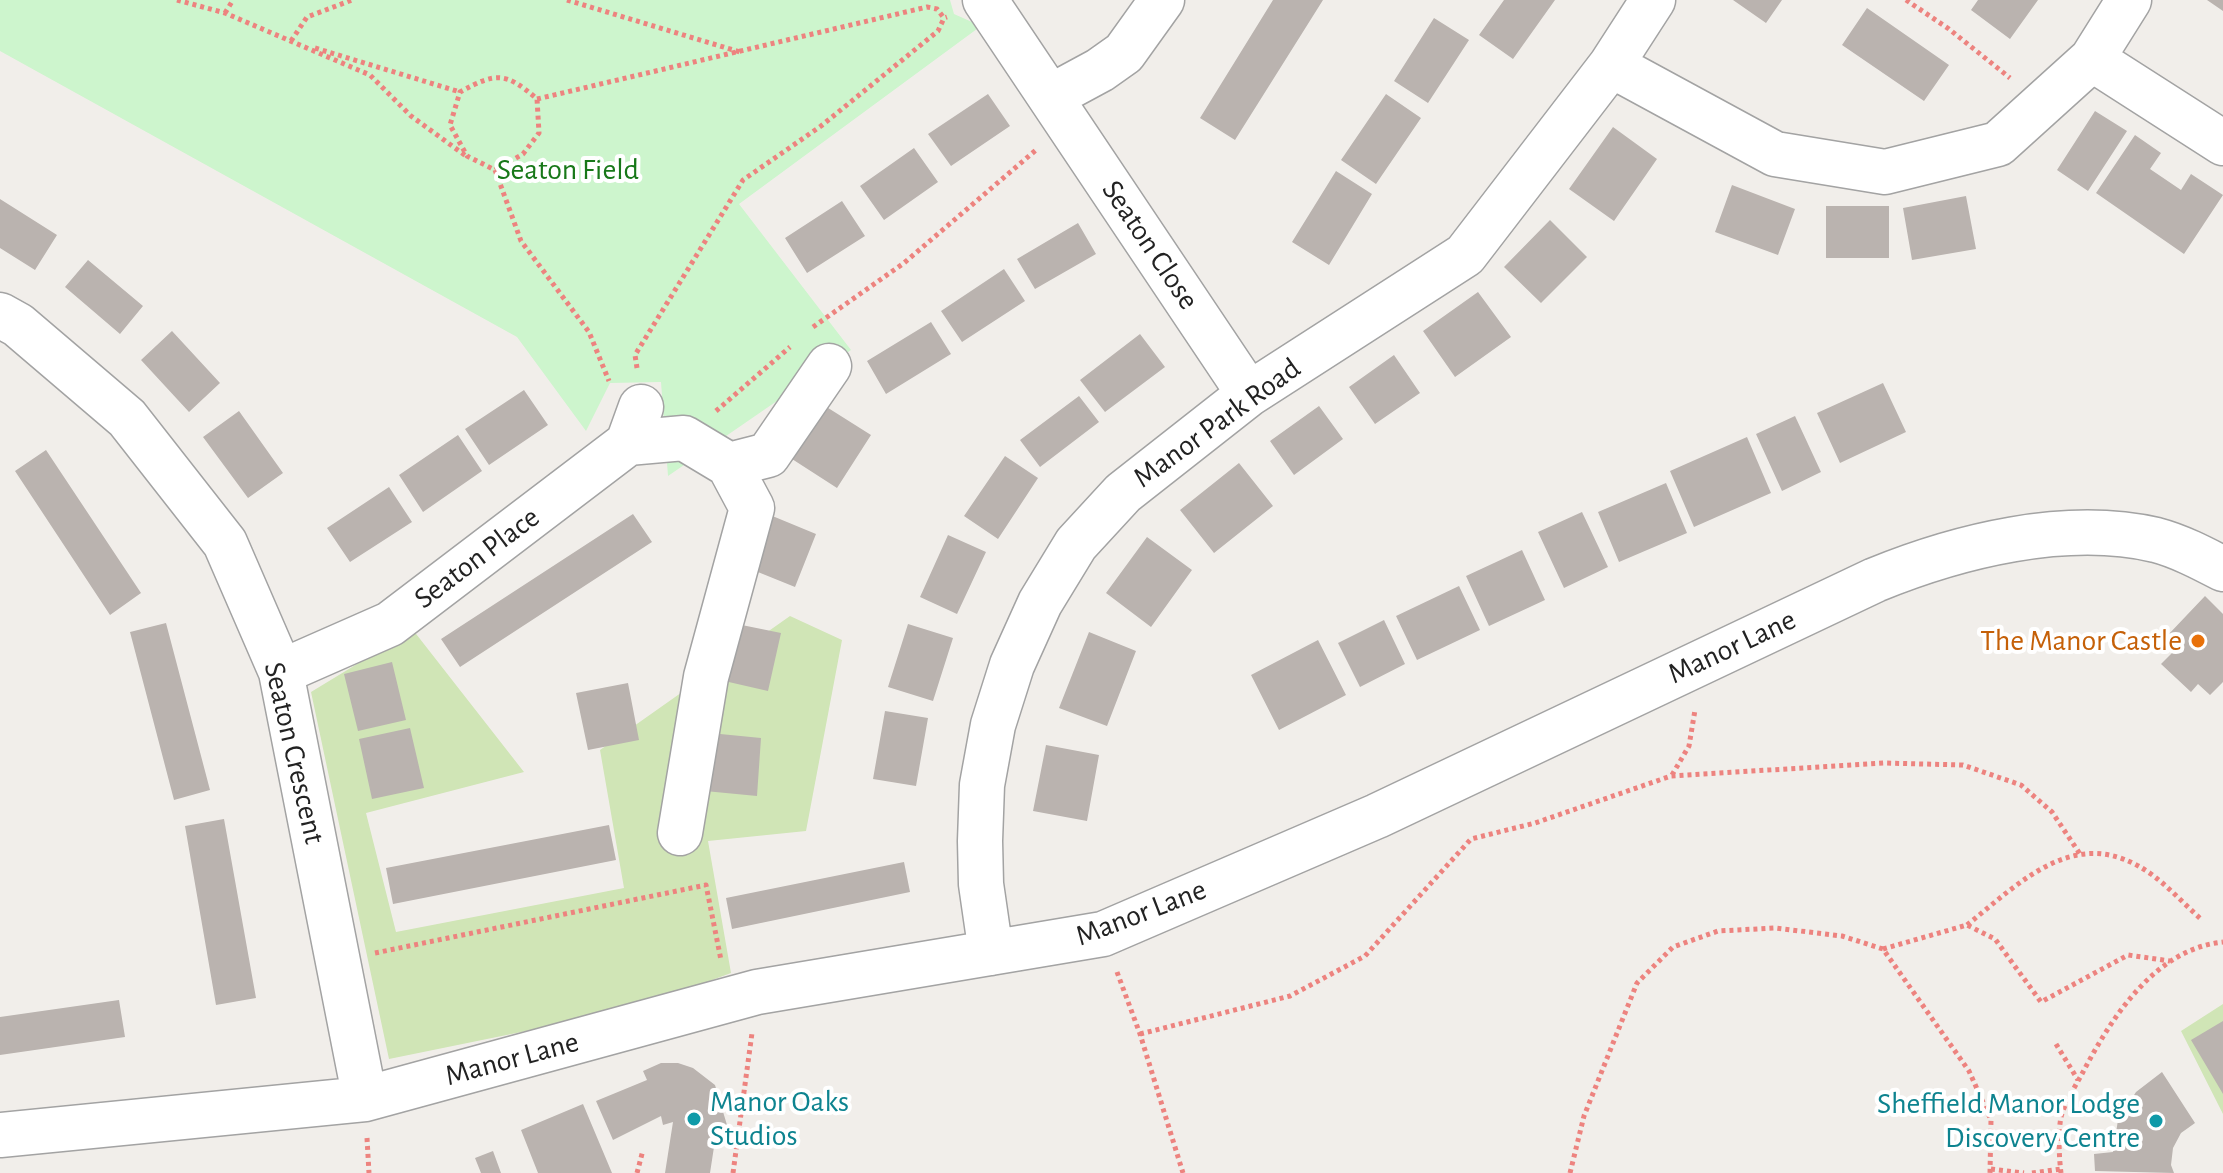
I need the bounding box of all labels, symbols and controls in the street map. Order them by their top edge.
park label: Seaton Field [497,152,639,188]
street label: Seaton Close [1094,174,1206,316]
street label: Manor Park Road [1126,350,1308,496]
street label: Seaton Place [407,499,547,617]
street label: Manor Lane [1662,602,1802,692]
place label: The Manor Castle [1980,623,2182,659]
marker: The Manor Castle [2189,632,2207,650]
street label: Seaton Crescent [256,659,332,847]
street label: Manor Lane [1071,872,1211,954]
street label: Manor Lane [441,1024,583,1094]
place label: Manor Oaks Studios [710,1084,849,1154]
place label: Sheffield Manor Lodge Discovery Centre [1877,1086,2140,1156]
marker: Manor Oaks Studios [685,1110,703,1128]
marker: Sheffield Manor Lodge Discovery Centre [2147,1112,2165,1130]

